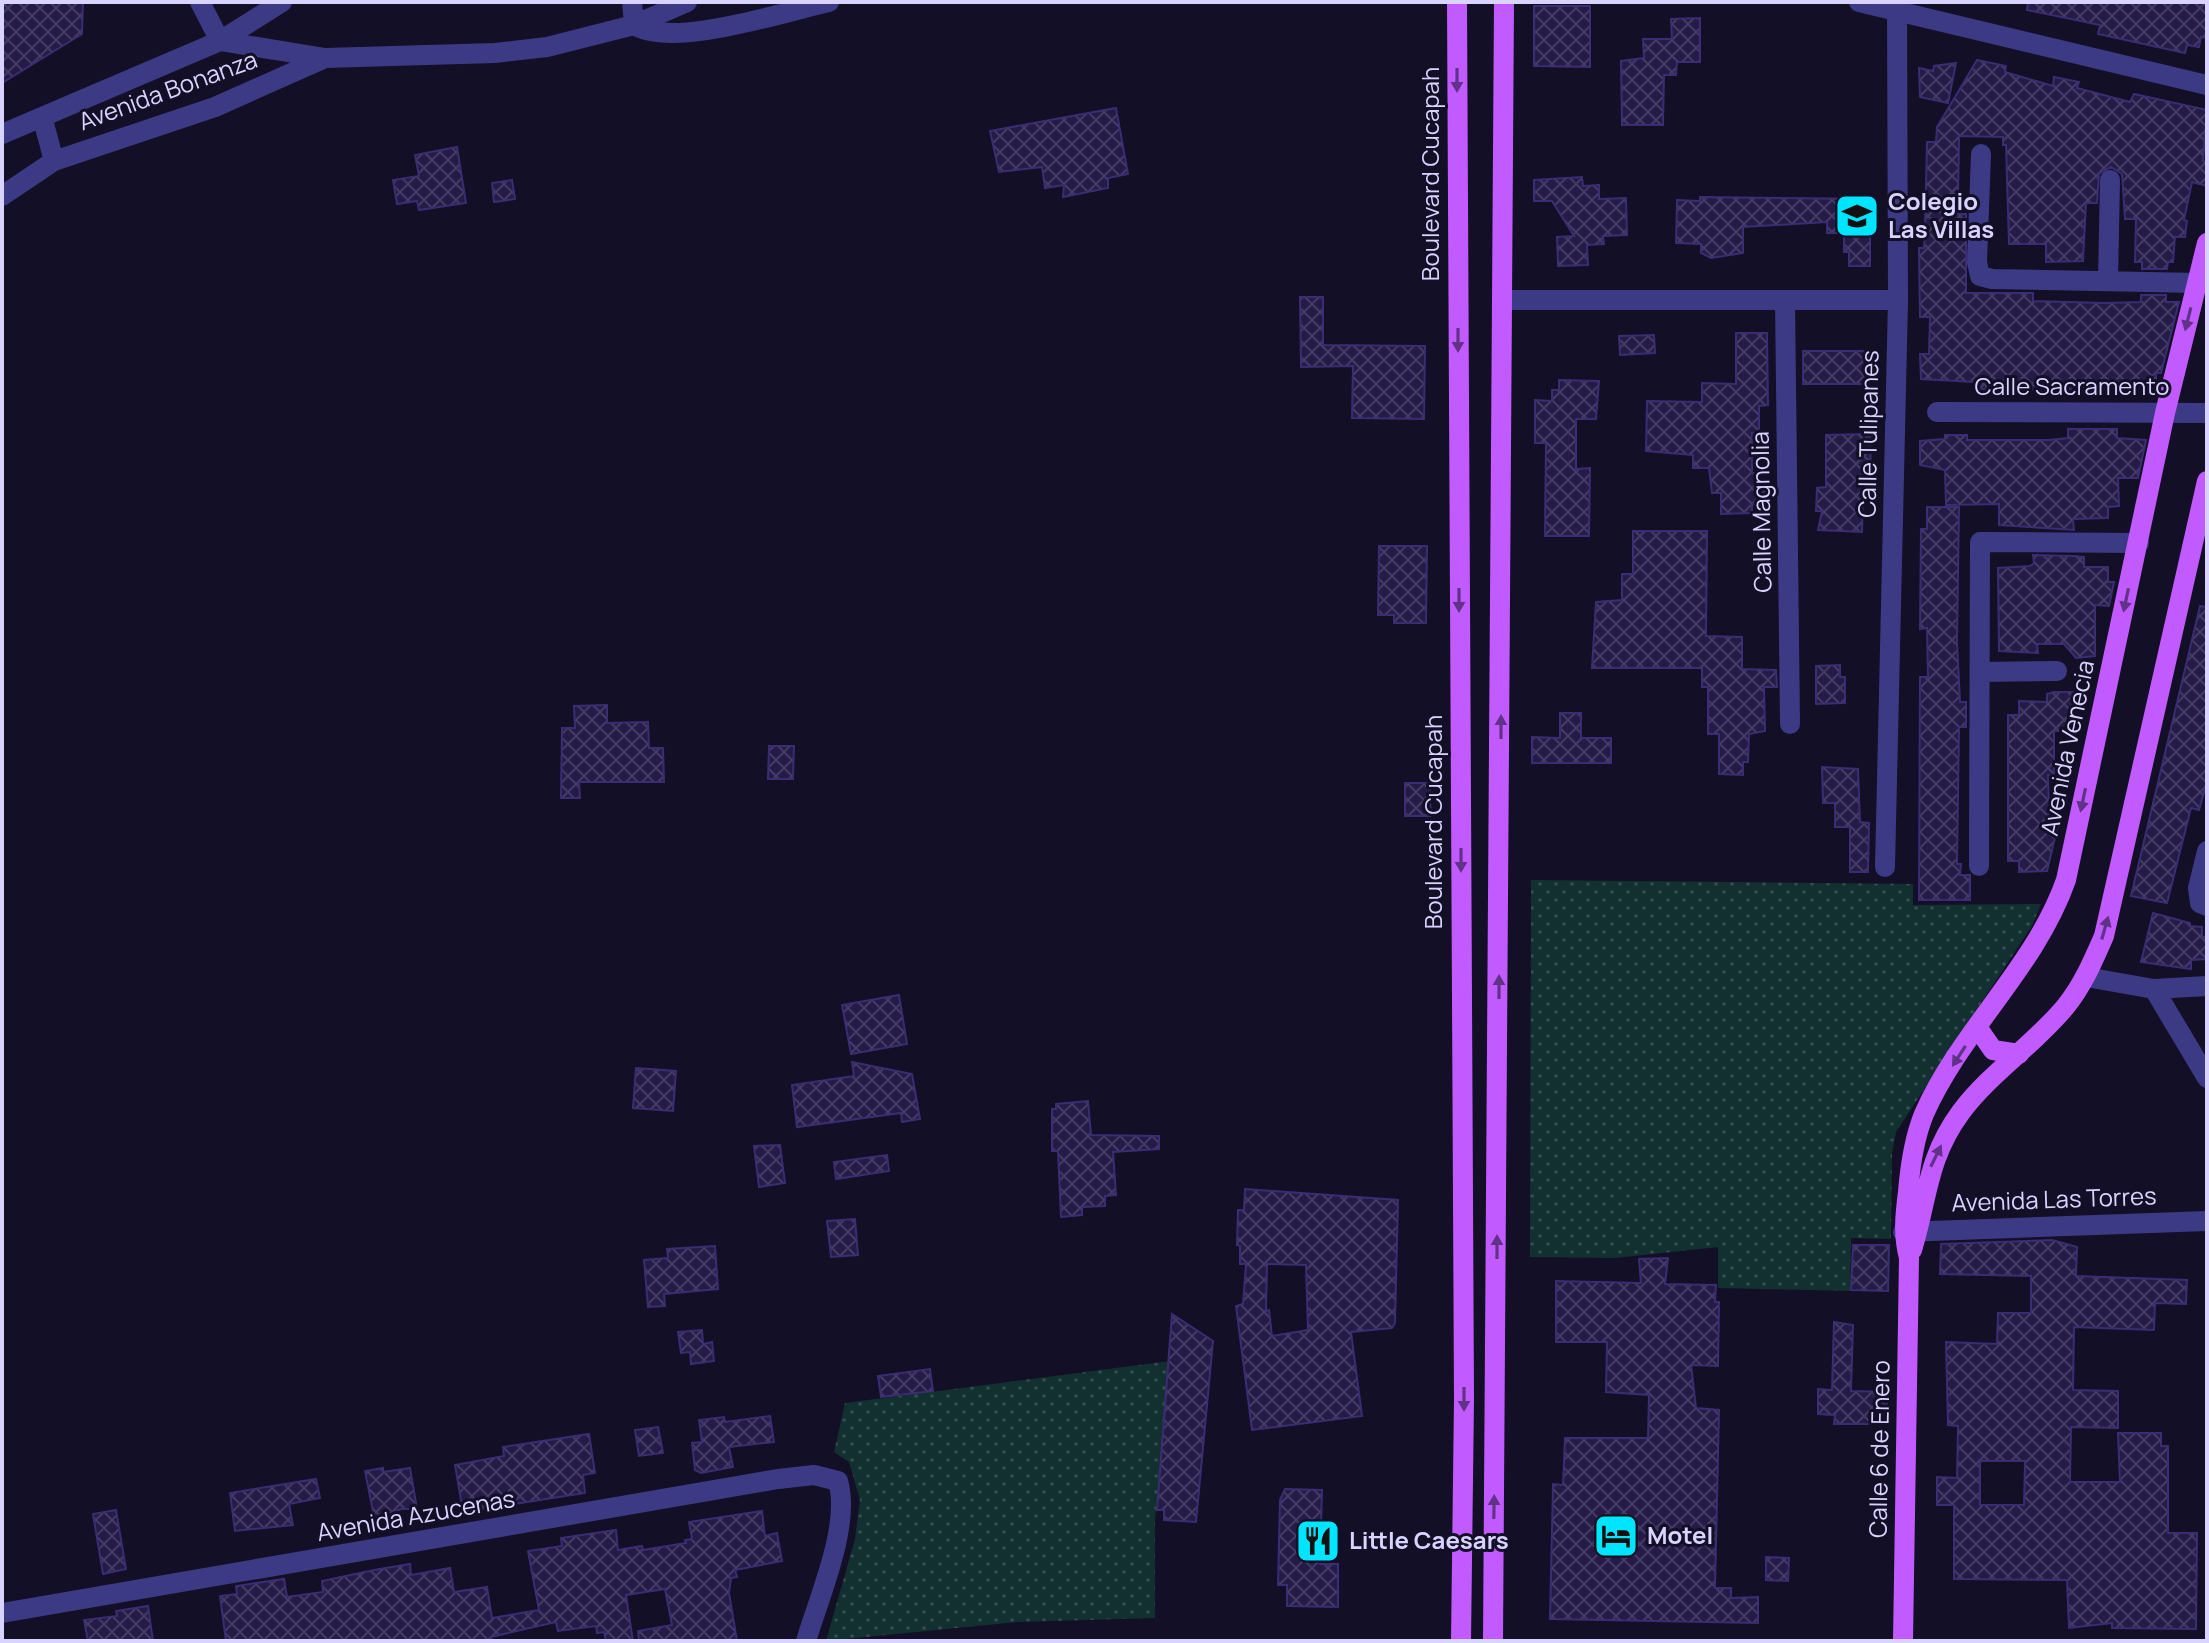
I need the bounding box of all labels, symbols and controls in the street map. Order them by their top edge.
street label: Avenida Bonanza [74,42,261,137]
street label: Boulevard Cucapah [1413,67,1446,281]
one-way arrow [1451,68,1463,93]
place label: Colegio Las Villas [1888,184,1994,245]
school or university icon: Colegio Las Villas [1833,192,1881,240]
one-way arrow [2182,307,2194,332]
one-way arrow [1452,328,1464,353]
street label: Calle Tulipanes [1850,350,1885,518]
street label: Calle Sacramento [1975,369,2169,402]
street label: Calle Magnolia [1743,431,1778,593]
one-way arrow [1453,588,1465,613]
one-way arrow [2119,588,2132,613]
street label: Avenida Venecia [2032,657,2101,838]
one-way arrow [1495,714,1507,739]
street label: Boulevard Cucapah [1416,715,1449,929]
one-way arrow [2076,788,2089,813]
one-way arrow [1455,848,1467,873]
one-way arrow [2099,916,2112,940]
one-way arrow [1493,974,1505,999]
one-way arrow [1951,1045,1966,1066]
one-way arrow [1929,1144,1943,1167]
street label: Avenida Las Torres [1951,1178,2157,1219]
one-way arrow [1490,1234,1503,1259]
street label: Calle 6 de Enero [1860,1360,1897,1538]
one-way arrow [1457,1387,1470,1412]
street label: Avenida Azucenas [314,1481,517,1548]
one-way arrow [1488,1494,1500,1519]
hotel icon: Motel [1592,1512,1640,1560]
restaurant icon: Little Caesars [1294,1517,1342,1565]
place label: Motel [1647,1518,1713,1551]
place label: Little Caesars [1349,1523,1509,1556]

